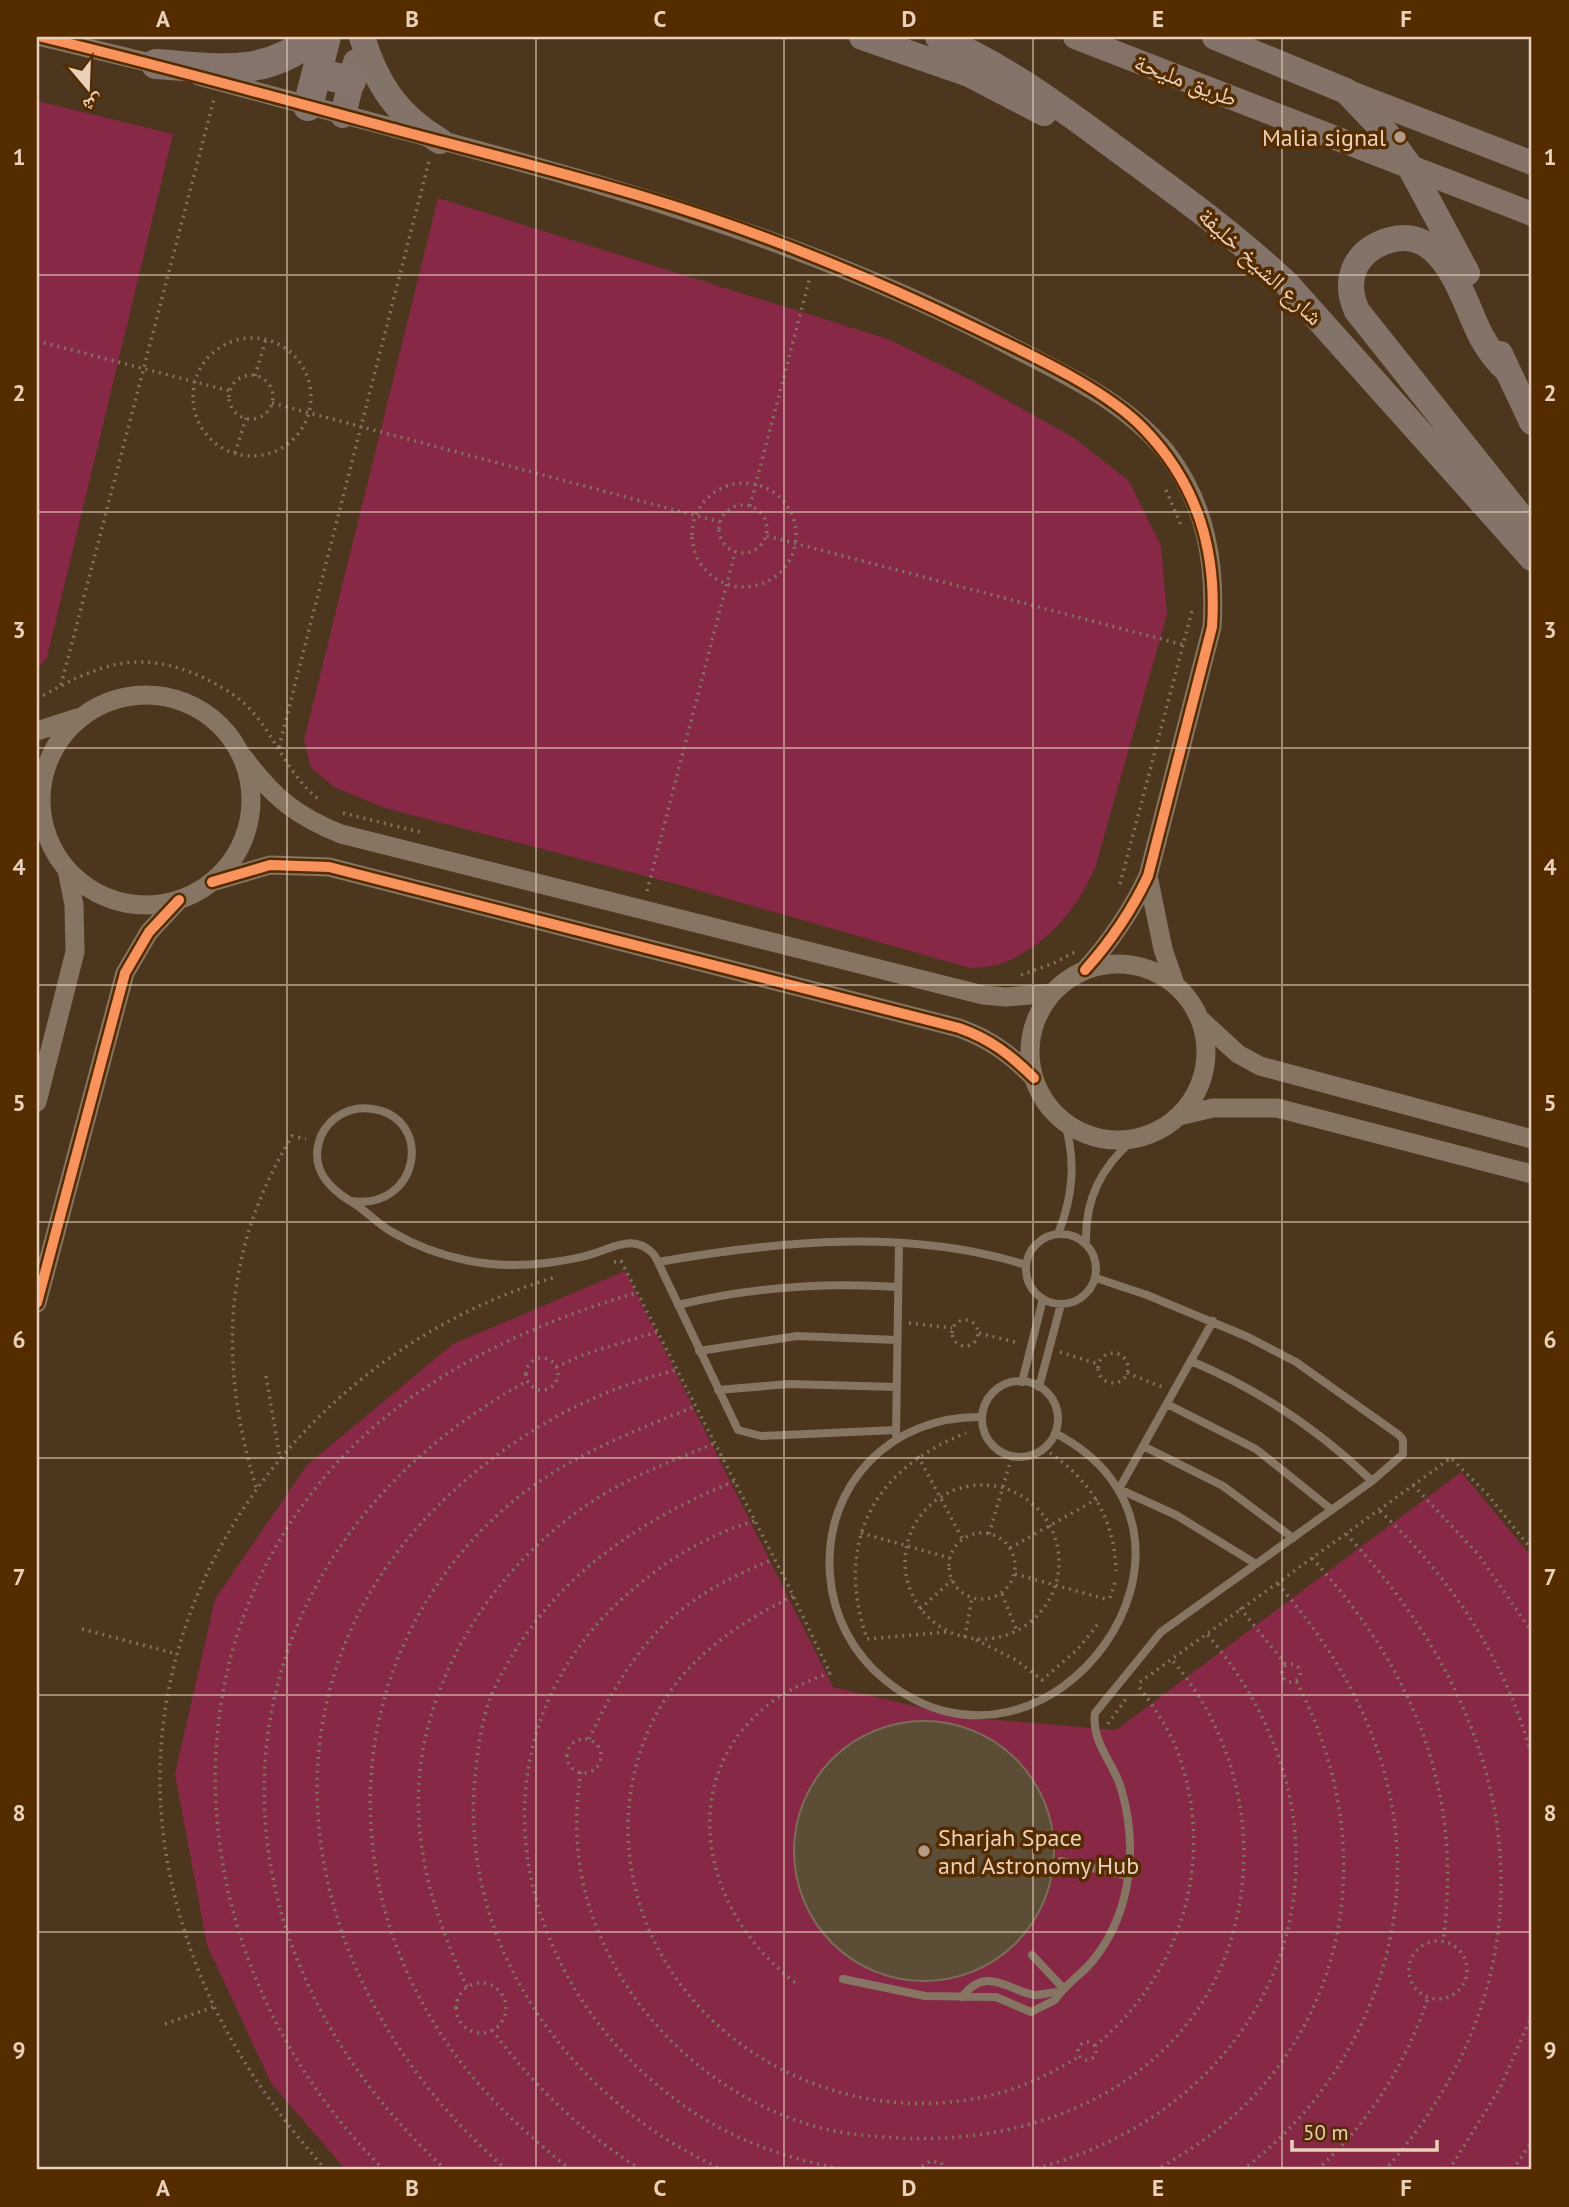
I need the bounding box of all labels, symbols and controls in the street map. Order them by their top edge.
text: A [156,4,170,33]
text: B [405,4,419,33]
text: C [654,4,667,33]
text: D [902,4,916,33]
text: E [1152,4,1164,33]
text: F [1400,4,1412,33]
street label: طريق مليحة [1130,46,1242,114]
north arrow [52,52,122,122]
text: ش [80,89,107,119]
place label: Malia signal [1262,122,1386,153]
marker: Malia signal [1392,129,1408,145]
text: 1 [12,142,26,171]
text: 1 [1543,142,1557,171]
street label: شارع الشيخ خليفة [1192,200,1330,332]
text: 2 [12,378,26,407]
text: 2 [1543,378,1557,407]
text: 3 [12,615,26,644]
text: 3 [1543,615,1557,644]
text: 4 [12,852,26,881]
text: 4 [1543,852,1557,881]
text: 5 [12,1088,26,1117]
text: 5 [1543,1088,1557,1117]
text: 6 [12,1325,26,1354]
text: 6 [1543,1325,1557,1354]
text: 7 [12,1562,26,1591]
text: 7 [1543,1562,1557,1591]
text: 8 [12,1798,26,1827]
text: 8 [1543,1798,1557,1827]
place label: Sharjah Space and Astronomy Hub [938,1822,1139,1881]
marker: Sharjah Space and Astronomy Hub [916,1843,932,1859]
text: 9 [12,2035,26,2064]
text: 9 [1543,2035,1557,2064]
scale bar [1292,2109,1438,2153]
text: 50 m [1303,2119,1349,2146]
text: A [156,2173,170,2202]
text: B [405,2173,419,2202]
text: C [654,2173,667,2202]
text: D [902,2173,916,2202]
text: E [1152,2173,1164,2202]
text: F [1400,2173,1412,2202]

